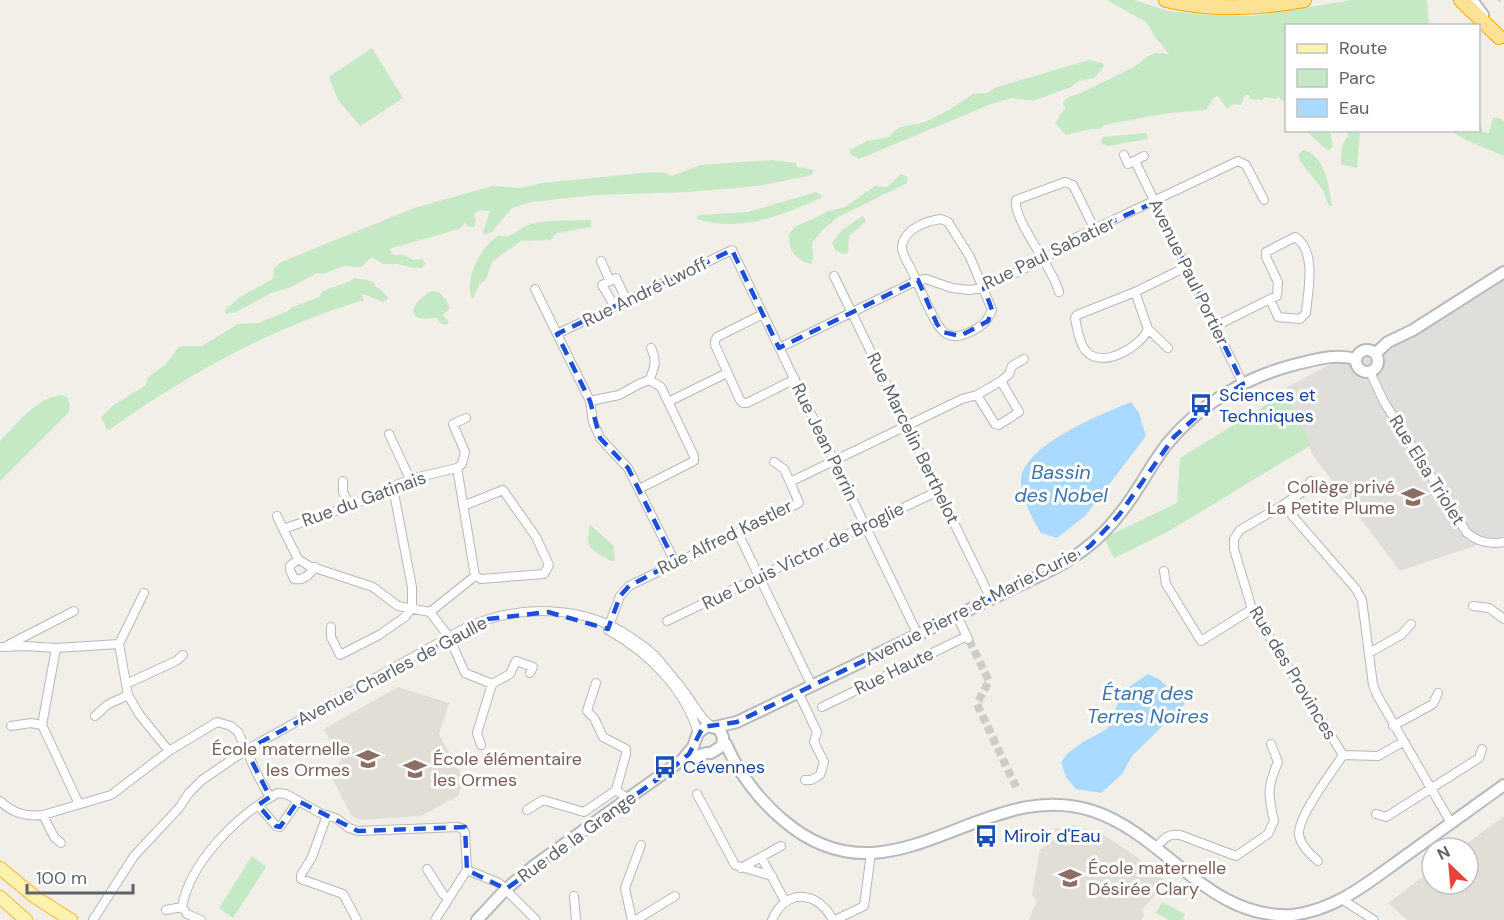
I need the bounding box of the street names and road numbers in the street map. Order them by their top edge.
street label: Avenue Paul Portier [1143,195,1235,350]
street label: Rue Paul Sabatier [979,210,1119,295]
street label: Rue André Lwoff [579,251,711,333]
street label: Rue Marcelin Berthelot [861,348,965,528]
street label: Rue Jean Perrin [786,379,864,505]
street label: Rue Elsa Triolet [1384,410,1470,530]
street label: Rue du Gatinais [299,465,429,533]
street label: Rue Alfred Kastler [654,494,797,580]
street label: Rue Louis Victor de Broglie [698,497,908,615]
street label: Avenue Pierre et Marie Curie [860,543,1082,671]
street label: Rue des Provinces [1244,602,1342,744]
street label: Avenue Charles de Gaulle [293,611,491,731]
street label: Rue Haute [850,641,938,701]
street label: Rue de la Grange [513,786,641,888]

